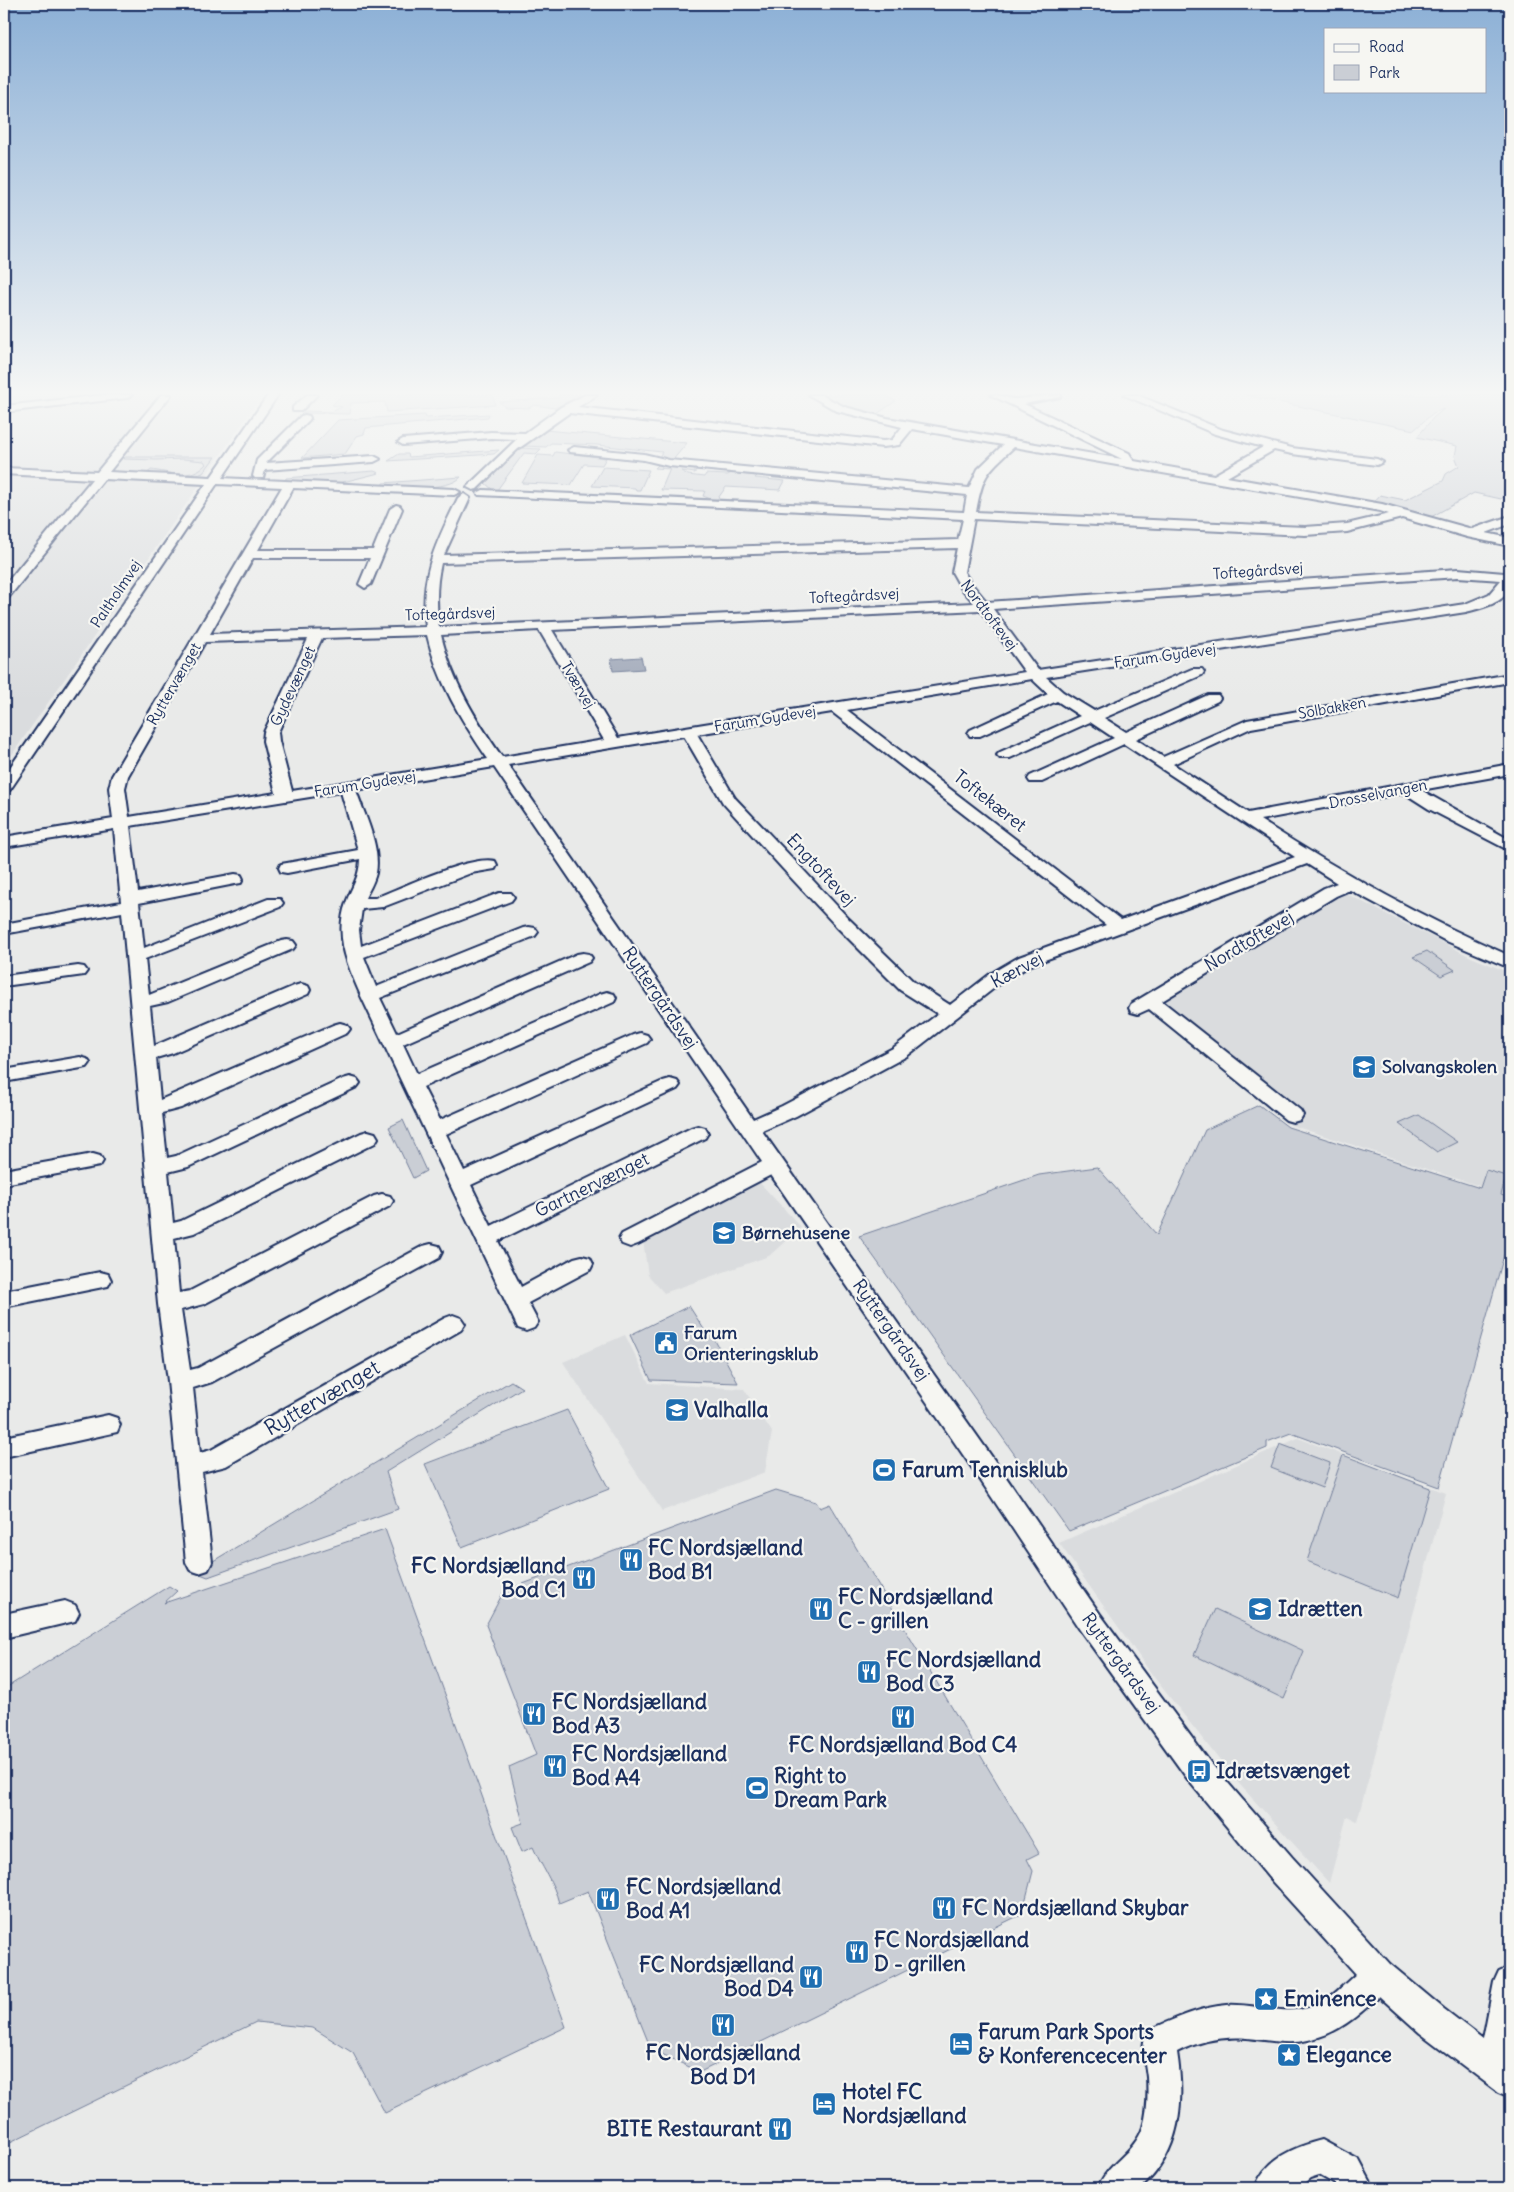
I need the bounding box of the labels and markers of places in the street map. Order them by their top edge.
school or university icon: Solvangskolen [1351,1054,1377,1080]
place label: Solvangskolen [1382,1055,1498,1078]
school or university icon: Børnehusene [711,1220,737,1246]
place label: Børnehusene [742,1221,850,1244]
place label: Farum Orienteringsklub [684,1321,819,1365]
public building icon: Farum Orienteringsklub [653,1330,679,1356]
place label: Valhalla [694,1396,768,1423]
school or university icon: Valhalla [664,1397,690,1423]
place label: Farum Tennisklub [902,1456,1068,1483]
sports icon: Farum Tennisklub [871,1457,897,1483]
place label: FC Nordsjælland Bod B1 [648,1534,804,1585]
restaurant icon: FC Nordsjælland Bod B1 [618,1547,644,1573]
place label: FC Nordsjælland Bod C1 [411,1552,567,1603]
restaurant icon: FC Nordsjælland Bod C1 [571,1565,597,1591]
place label: FC Nordsjælland C - grillen [838,1583,994,1634]
place label: Idrætten [1278,1595,1363,1622]
restaurant icon: FC Nordsjælland C - grillen [808,1596,834,1622]
school or university icon: Idrætten [1247,1596,1273,1622]
place label: FC Nordsjælland Bod C3 [886,1646,1042,1697]
restaurant icon: FC Nordsjælland Bod C3 [856,1659,882,1685]
place label: FC Nordsjælland Bod A3 [552,1688,708,1739]
restaurant icon: FC Nordsjælland Bod A3 [521,1701,547,1727]
restaurant icon: FC Nordsjælland Bod C4 [890,1704,916,1730]
place label: FC Nordsjælland Bod C4 [789,1731,1017,1758]
place label: FC Nordsjælland Bod A4 [572,1740,728,1791]
restaurant icon: FC Nordsjælland Bod A4 [542,1753,568,1779]
place label: Idrætsvænget [1216,1757,1351,1784]
bus stop icon: Idrætsvænget [1186,1758,1212,1784]
place label: Right to Dream Park [774,1762,887,1813]
sports icon: Right to Dream Park [744,1775,770,1801]
place label: FC Nordsjælland Bod A1 [626,1873,782,1924]
restaurant icon: FC Nordsjælland Bod A1 [595,1886,621,1912]
place label: FC Nordsjælland Skybar [962,1894,1189,1921]
restaurant icon: FC Nordsjælland Skybar [931,1895,957,1921]
place label: FC Nordsjælland D - grillen [874,1926,1030,1977]
restaurant icon: FC Nordsjælland D - grillen [844,1939,870,1965]
place label: FC Nordsjælland Bod D4 [639,1951,795,2002]
restaurant icon: FC Nordsjælland Bod D4 [798,1964,824,1990]
place label: Eminence [1284,1985,1377,2012]
place icon: Eminence [1253,1986,1279,2012]
restaurant icon: FC Nordsjælland Bod D1 [710,2012,736,2038]
place label: Farum Park Sports & Konferencecenter [978,2018,1167,2069]
hotel icon: Farum Park Sports & Konferencecenter [948,2031,974,2057]
place label: FC Nordsjælland Bod D1 [645,2039,801,2090]
place label: Elegance [1306,2041,1392,2068]
place icon: Elegance [1276,2042,1302,2068]
place label: Hotel FC Nordsjælland [842,2078,967,2129]
hotel icon: Hotel FC Nordsjælland [811,2091,837,2117]
place label: BITE Restaurant [607,2115,763,2142]
restaurant icon: BITE Restaurant [767,2116,793,2142]

